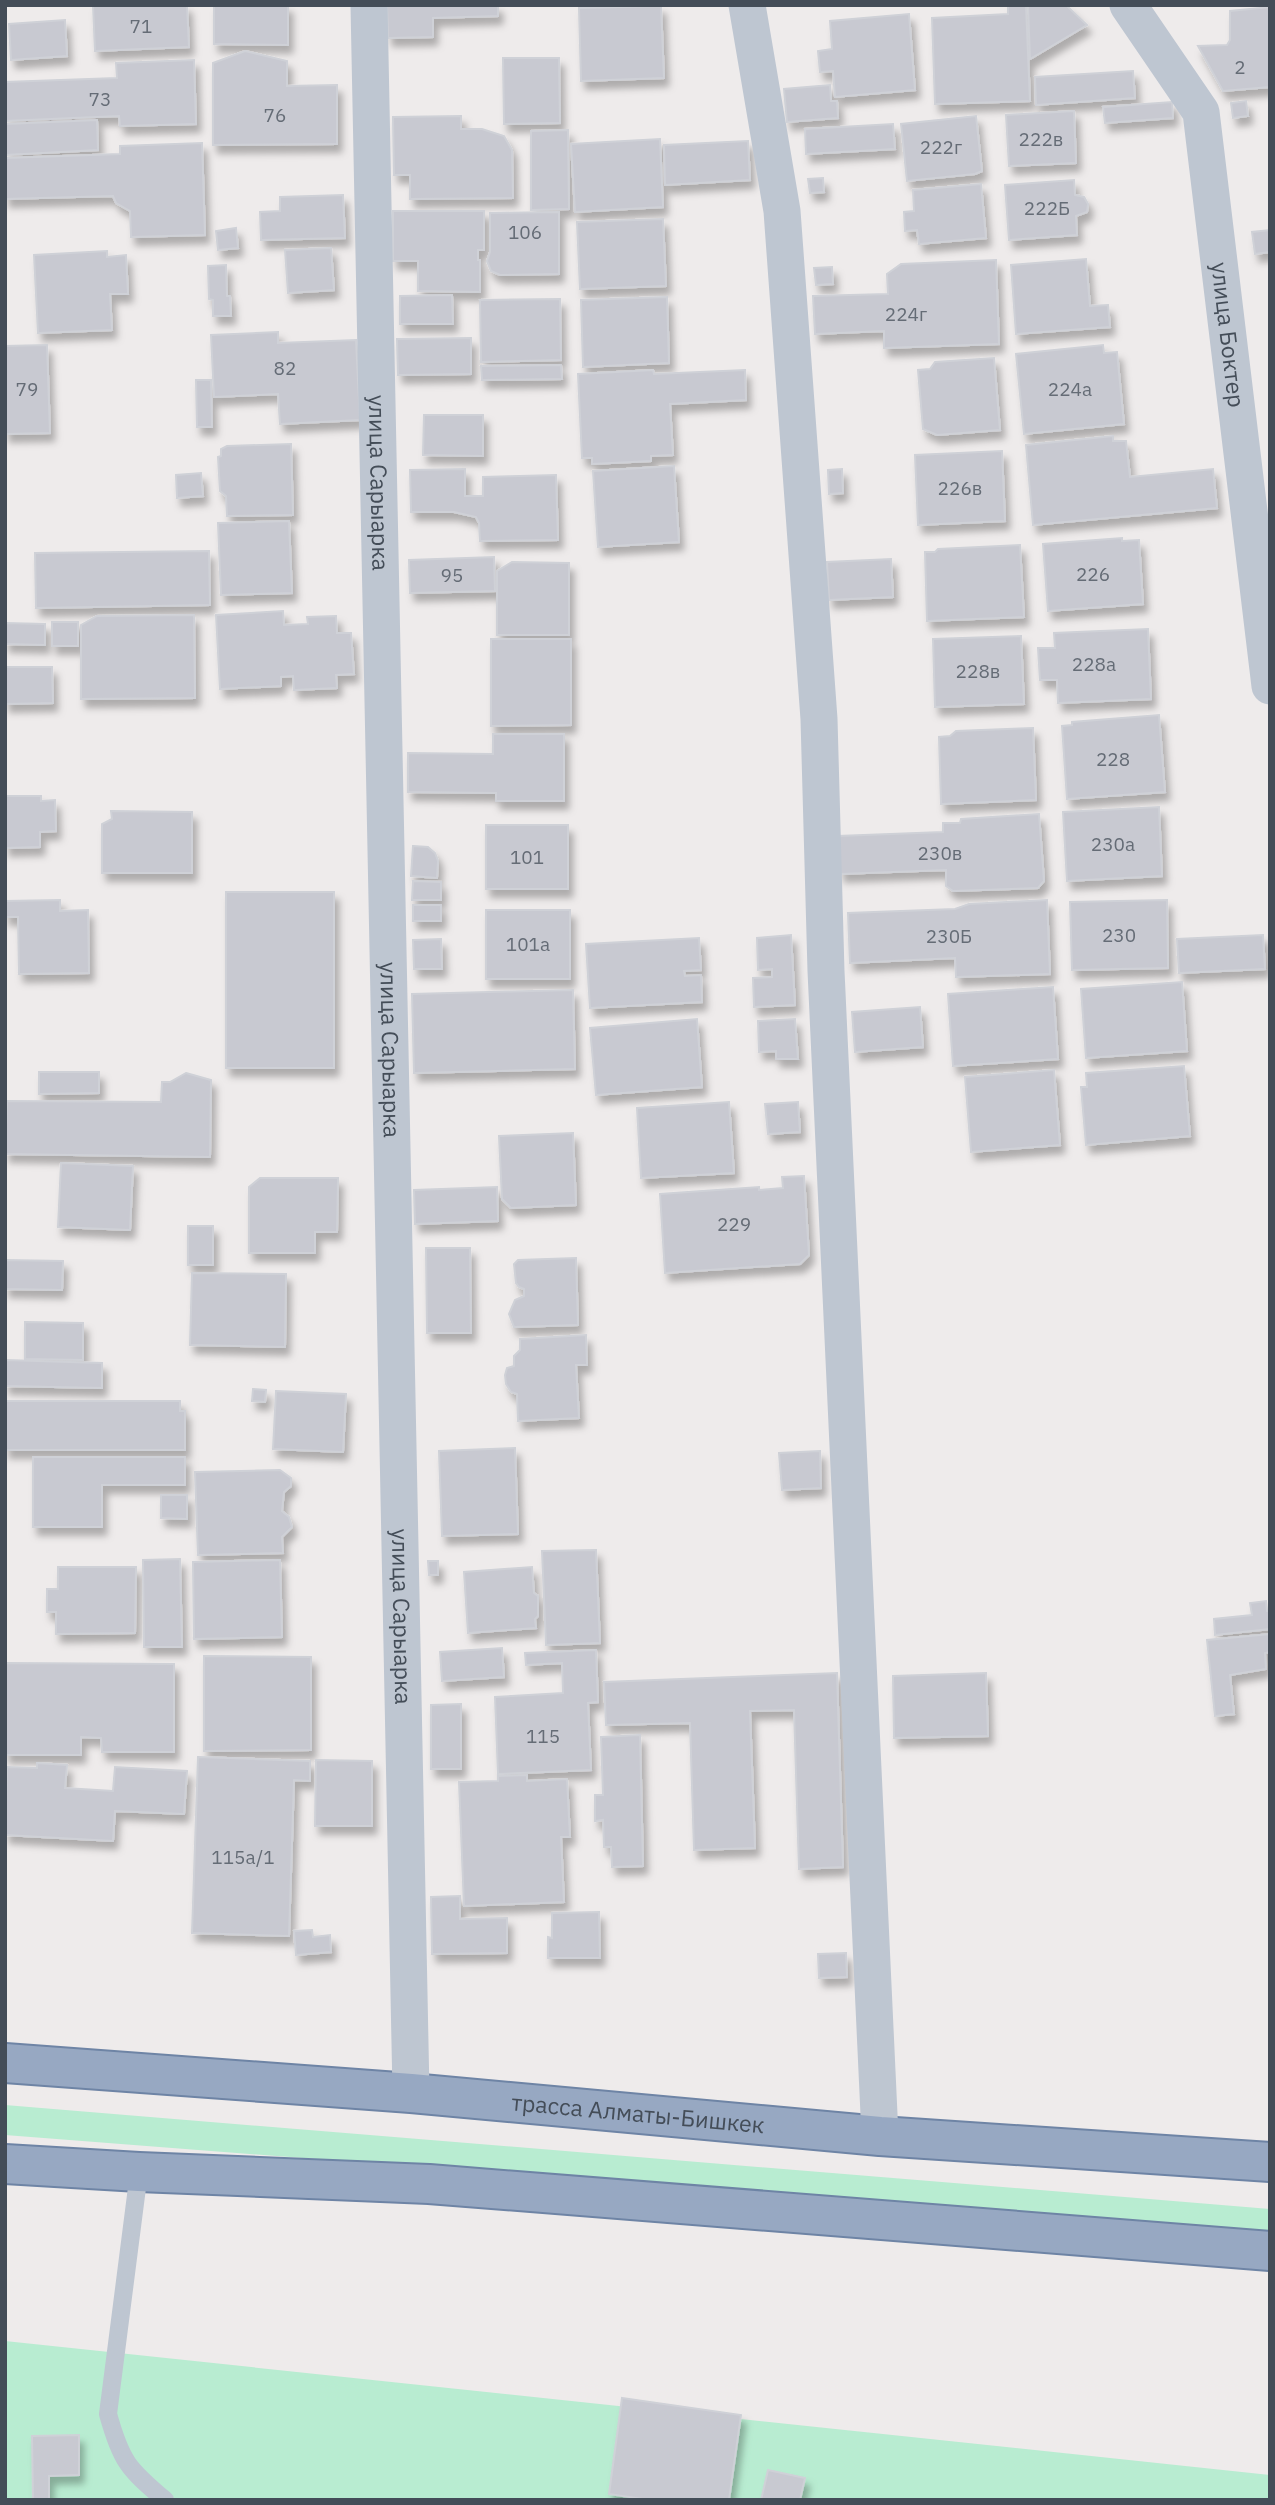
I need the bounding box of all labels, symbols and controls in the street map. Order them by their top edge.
house number: 71 [130,14,152,38]
house number: 2 [1234,55,1246,79]
house number: 73 [89,87,111,111]
house number: 76 [264,103,286,127]
house number: 222в [1019,127,1063,151]
house number: 222г [920,135,962,159]
house number: 222Б [1024,196,1070,220]
house number: 106 [508,220,542,244]
street label: улица Боктер [1205,261,1252,409]
house number: 224г [885,302,927,326]
house number: 82 [274,356,296,380]
house number: 79 [16,377,38,401]
house number: 224а [1048,377,1092,401]
street label: улица Сарыарка [363,395,396,571]
house number: 226в [938,476,982,500]
house number: 226 [1076,562,1110,586]
house number: 95 [441,563,463,587]
house number: 228а [1072,652,1116,676]
house number: 228в [956,659,1000,683]
house number: 228 [1096,747,1130,771]
house number: 230а [1091,832,1135,856]
house number: 230в [918,841,962,865]
house number: 101 [510,845,544,869]
house number: 230 [1102,923,1136,947]
house number: 230Б [926,924,972,948]
house number: 101а [506,932,550,956]
street label: улица Сарыарка [374,961,408,1138]
house number: 229 [717,1212,751,1236]
street label: улица Сарыарка [386,1528,419,1705]
house number: 115 [526,1724,560,1748]
house number: 115а/1 [211,1845,275,1869]
street label: трасса Алматы-Бишкек [510,2086,766,2139]

